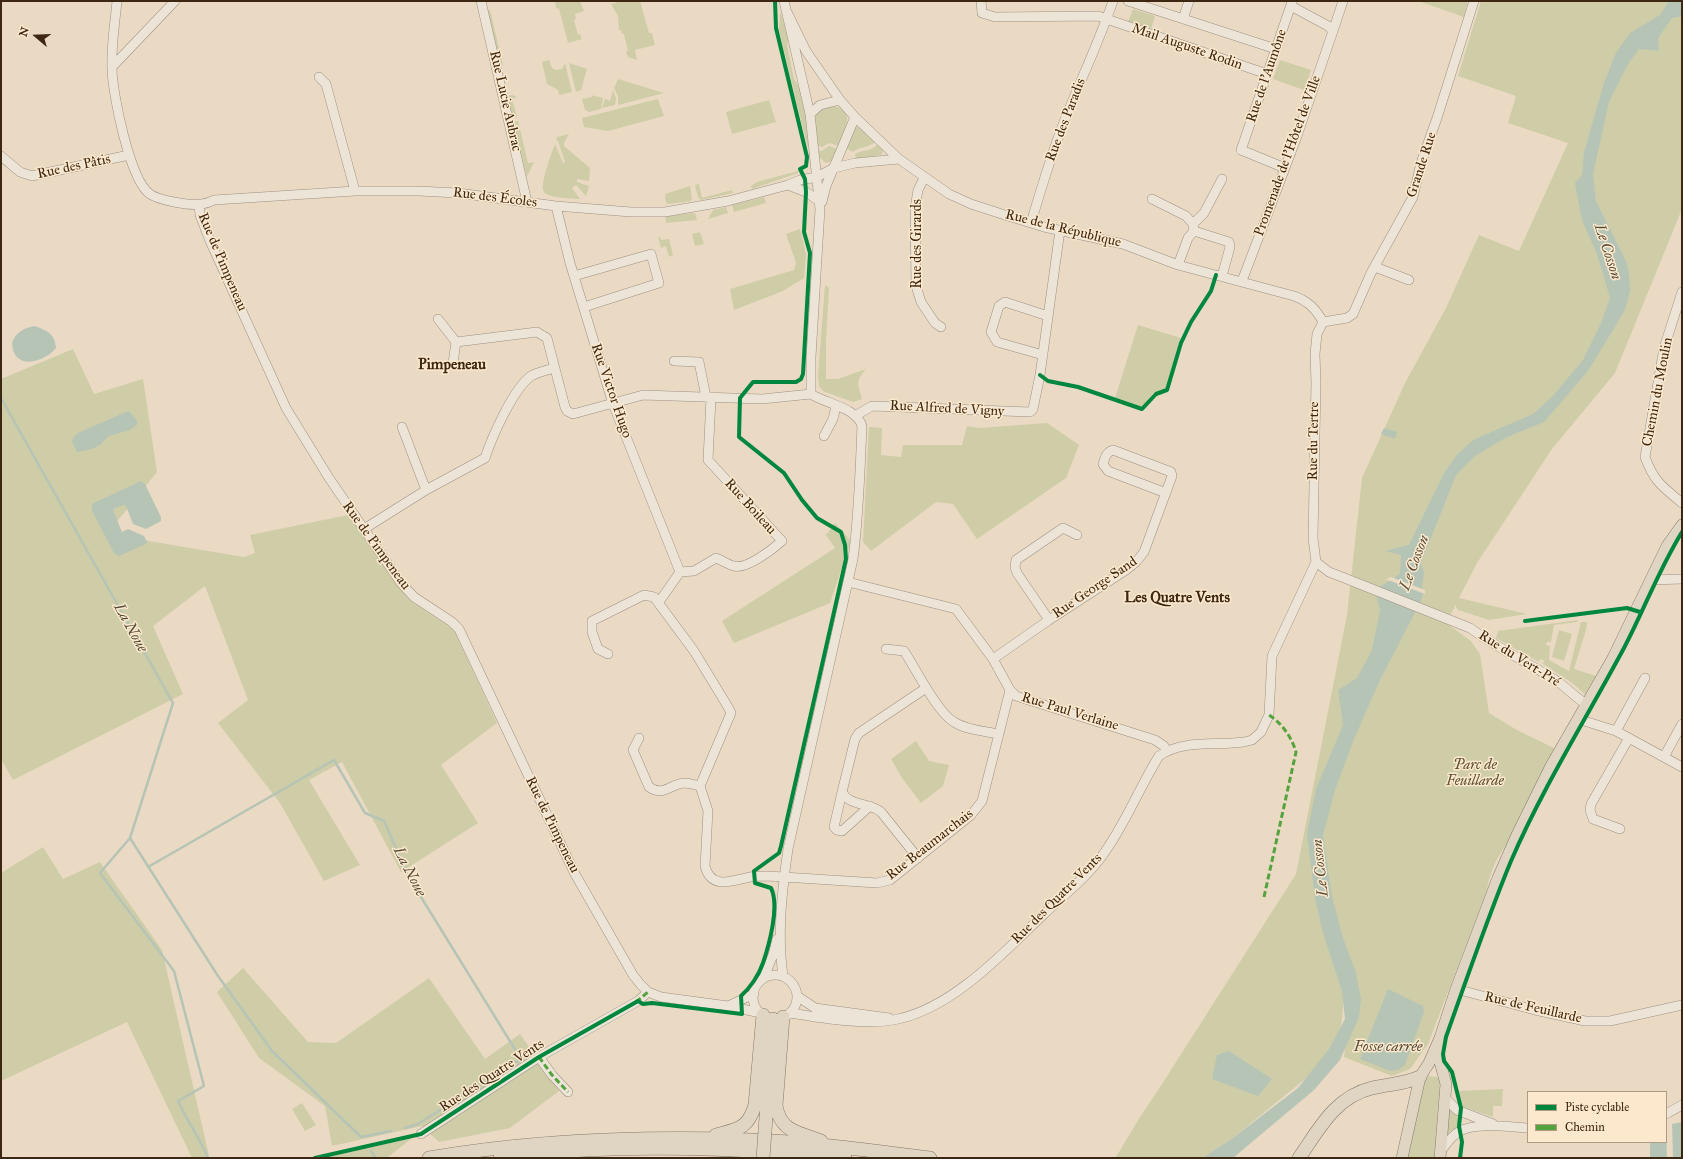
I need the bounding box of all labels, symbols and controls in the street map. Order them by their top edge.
north arrow [16,16,56,56]
street label: Mail Auguste Rodin [1129,20,1245,74]
text: N [17,25,32,38]
street label: Rue de l'Aumône [1243,27,1291,125]
street label: Rue Lucie Aubrac [485,49,525,153]
street label: Promenade de l'Hôtel de Ville [1251,73,1325,239]
street label: Rue des Paradis [1042,76,1090,164]
street label: Grande Rue [1404,130,1440,200]
street label: Rue des Pâtis [36,151,112,183]
street label: Rue des Écoles [452,184,538,212]
street label: Rue des Girards [910,199,926,289]
street label: Rue de la République [1003,206,1123,252]
street label: Rue de Pimpeneau [194,210,250,314]
water label: Le Cosson [1590,222,1624,282]
street label: Chemin du Moulin [1639,336,1677,448]
street label: Rue Victor Hugo [587,342,635,440]
district label: Pimpeneau [418,356,486,374]
street label: Rue Alfred de Vigny [889,398,1005,420]
street label: Rue du Tertre [1305,401,1323,481]
street label: Rue Boileau [721,476,779,538]
street label: Rue de Pimpeneau [338,499,414,593]
water label: Le Cosson [1396,533,1434,593]
street label: Rue George Sand [1050,554,1140,622]
district label: Les Quatre Vents [1124,589,1230,607]
water label: La Noue [109,600,151,656]
street label: Rue du Vert-Pré [1475,627,1563,691]
street label: Rue Paul Verlaine [1019,689,1121,735]
park label: Parc de Feuillarde [1446,758,1504,790]
street label: Rue de Pimpeneau [521,774,583,876]
street label: Rue Beaumarchais [883,806,977,884]
water label: Le Cosson [1309,838,1333,898]
water label: La Noue [389,844,429,900]
street label: Rue des Quatre Vents [1008,850,1106,948]
street label: Rue de Feuillarde [1483,989,1583,1027]
street label: Rue des Quatre Vents [437,1036,547,1116]
water label: Fosse carrée [1354,1038,1422,1056]
legend [1527,1091,1667,1143]
text: Piste cyclable [1565,1100,1629,1114]
text: Chemin [1565,1120,1605,1134]

